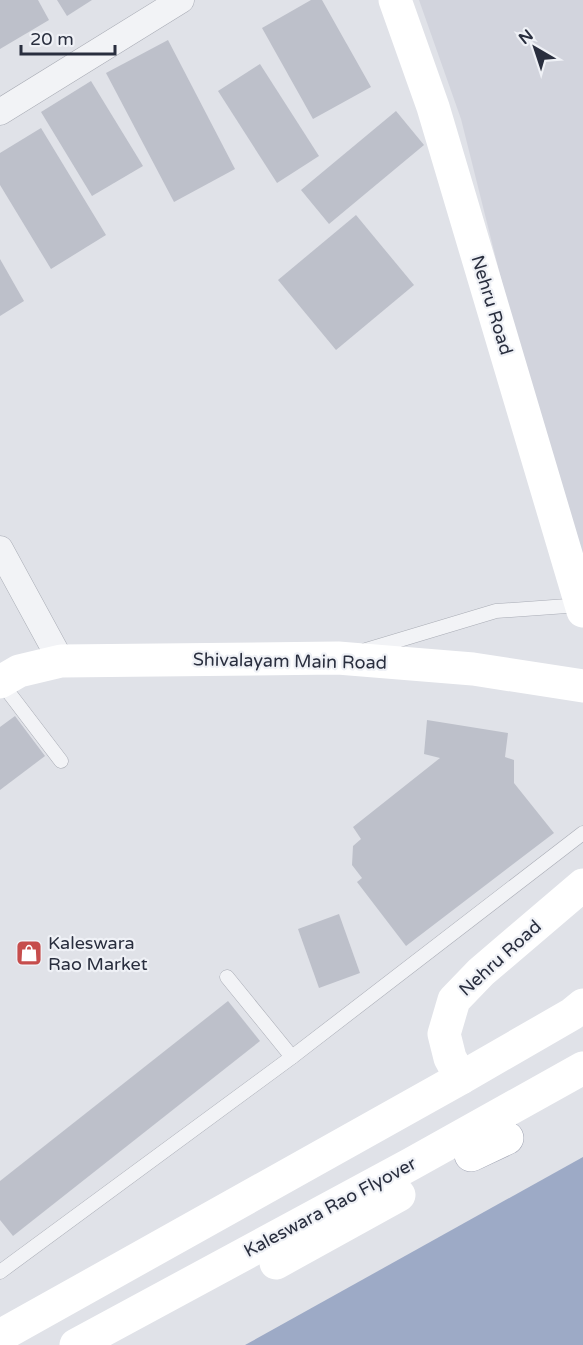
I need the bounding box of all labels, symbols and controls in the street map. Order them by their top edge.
scale bar [21,18,116,56]
north arrow [505,18,565,78]
text: N [515,25,537,49]
text: 20 m [30,28,74,50]
street label: Nehru Road [466,252,518,358]
street label: Shivalayam Main Road [193,648,387,674]
street label: Nehru Road [454,915,546,1001]
place label: Kaleswara Rao Market [48,932,148,975]
shop icon: Kaleswara Rao Market [14,938,44,968]
street label: Kaleswara Rao Flyover [240,1152,420,1262]

